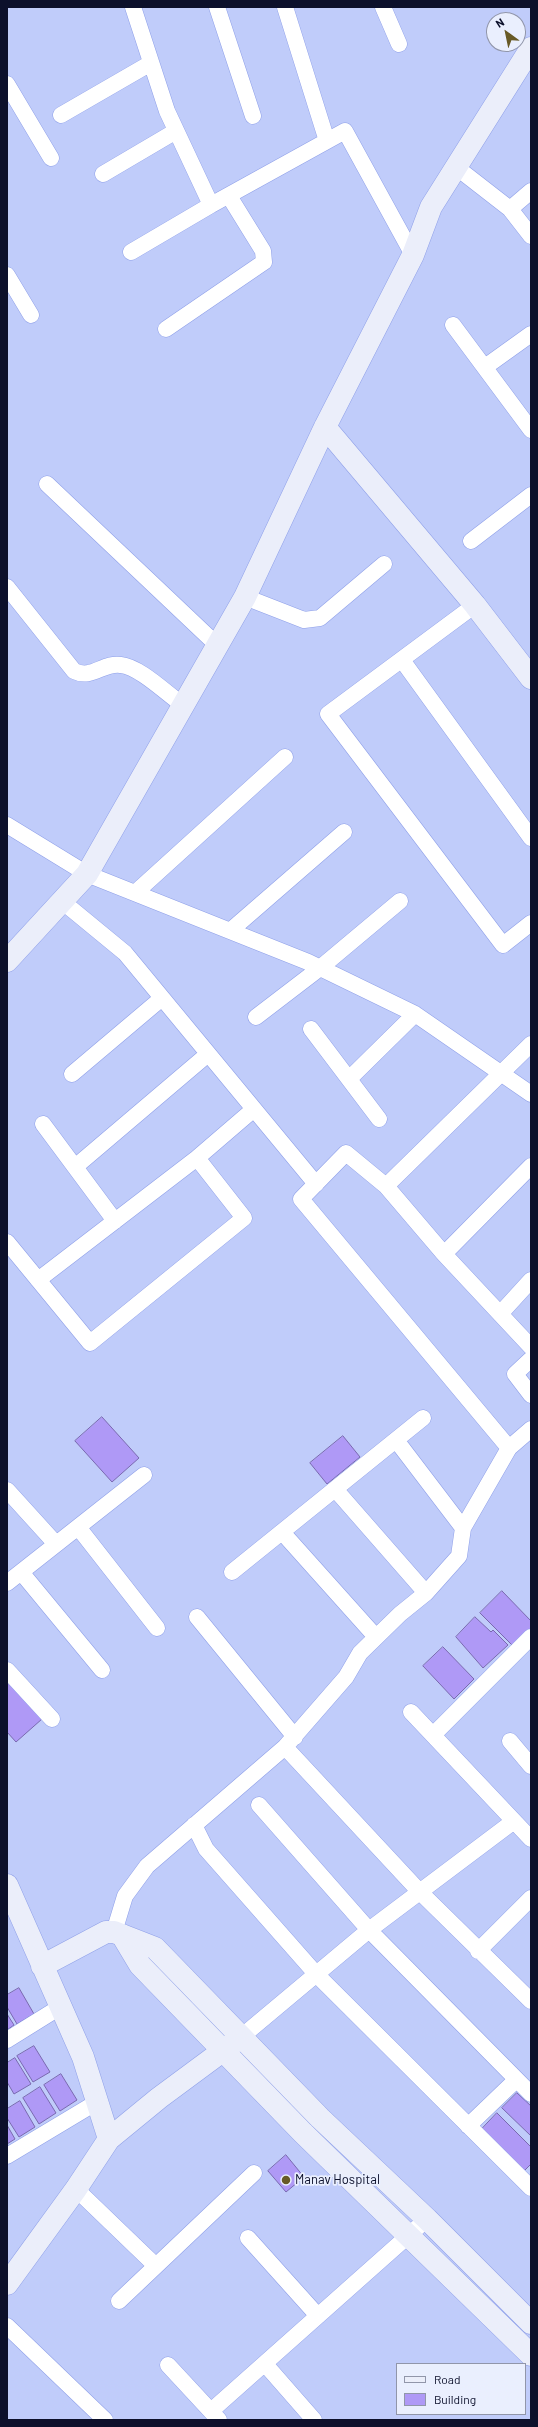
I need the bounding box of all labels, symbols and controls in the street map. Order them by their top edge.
north arrow [486,12,526,52]
text: N [493,15,506,30]
place label: Manav Hospital [295,2172,380,2188]
marker: Manav Hospital [280,2174,292,2186]
legend [396,2363,526,2415]
text: Road [434,2372,461,2386]
text: Building [434,2392,476,2406]

